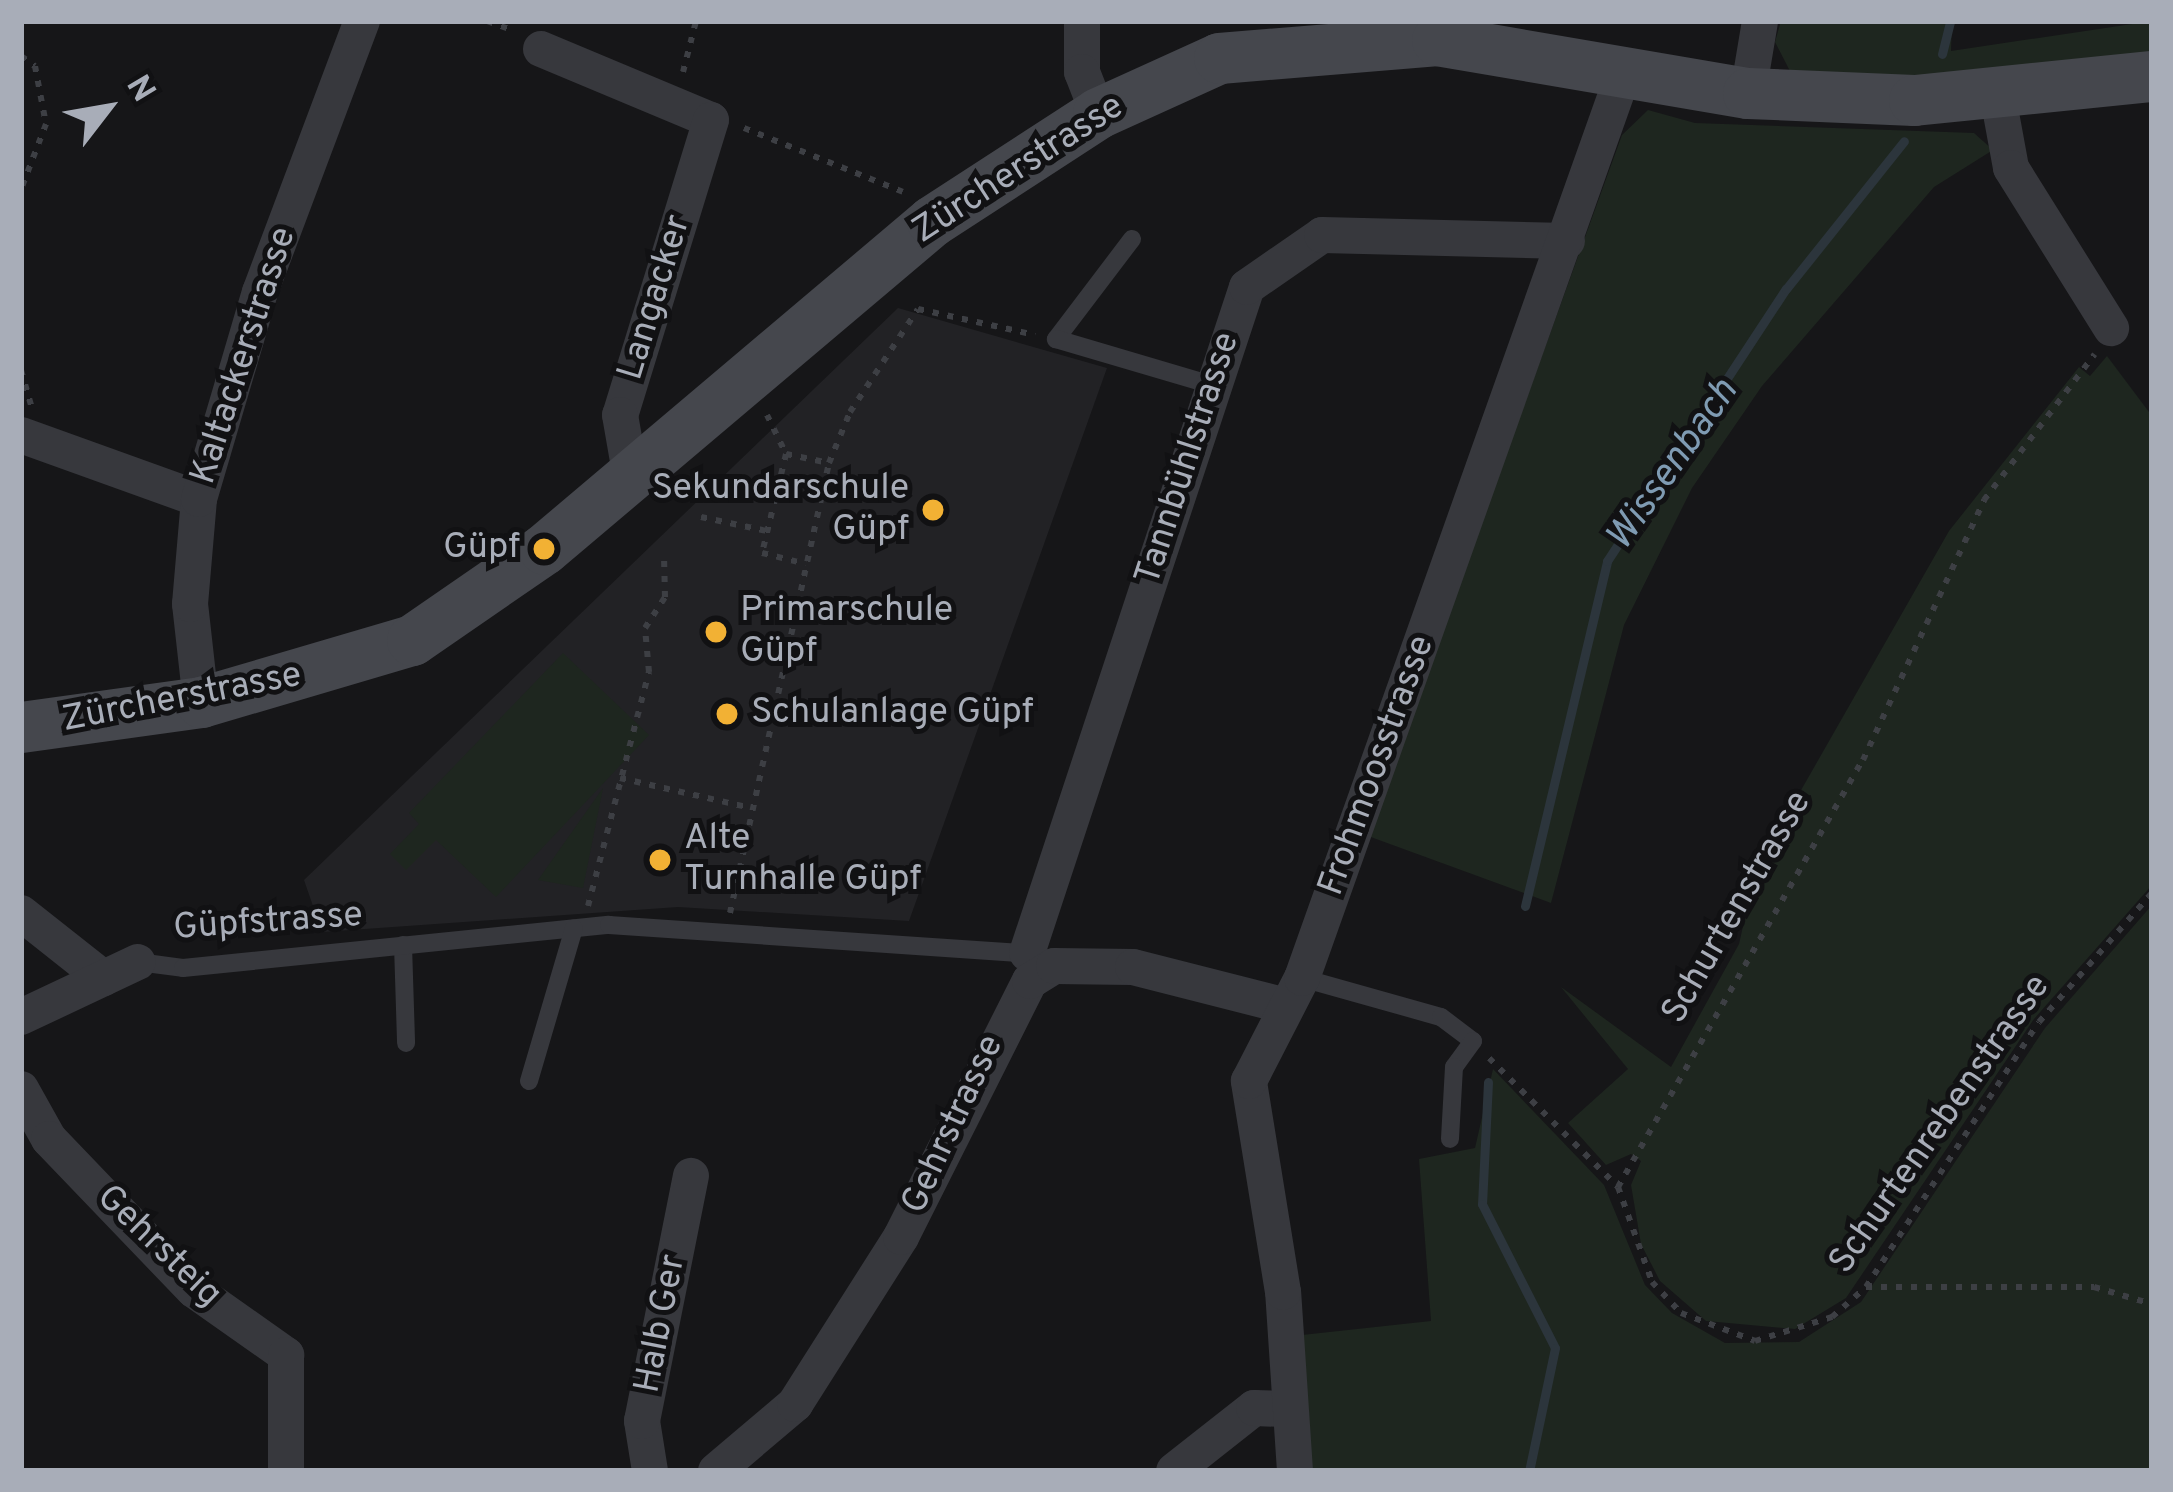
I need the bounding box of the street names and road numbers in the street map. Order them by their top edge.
street label: Zürcherstrasse [905,86,1133,254]
street label: Langacker [610,210,702,386]
street label: Kaltackerstrasse [183,222,307,490]
street label: Tannbühlstrasse [1128,327,1250,591]
street label: Frohmoosstrasse [1311,630,1445,902]
street label: Zürcherstrasse [59,655,305,743]
street label: Schurtenstrasse [1654,784,1822,1032]
street label: Güpfstrasse [172,895,364,951]
street label: Schurtenrebenstrasse [1822,967,2060,1283]
street label: Gehrstrasse [894,1029,1014,1221]
street label: Gehrsteig [87,1177,229,1317]
street label: Halb Ger [627,1251,697,1397]

